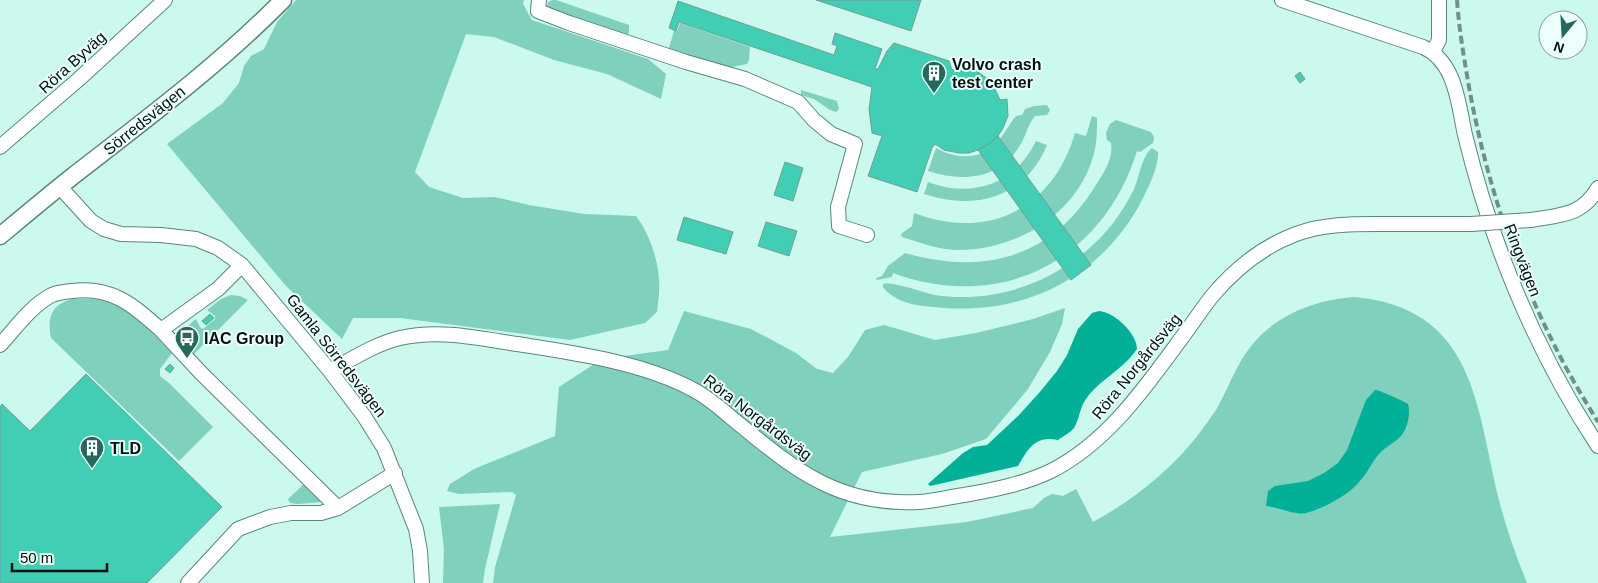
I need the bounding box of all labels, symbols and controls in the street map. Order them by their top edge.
north arrow [1538,10,1588,60]
street label: Röra Byväg [36,28,109,97]
text: N [1552,38,1566,57]
place label: Volvo crash test center [952,56,1042,91]
building icon: Volvo crash test center [921,60,947,94]
street label: Sörredsvägen [100,82,188,158]
street label: Ringvägen [1501,221,1544,299]
street label: Gamla Sörredsvägen [283,291,390,420]
street label: Röra Norgårdsväg [1089,310,1184,422]
bus stop icon: IAC Group [174,325,200,359]
place label: IAC Group [204,330,284,347]
street label: Röra Norgårdsväg [700,371,815,464]
building icon: TLD [79,435,105,469]
place label: TLD [110,440,141,457]
scale bar [12,540,108,572]
text: 50 m [20,549,53,566]

